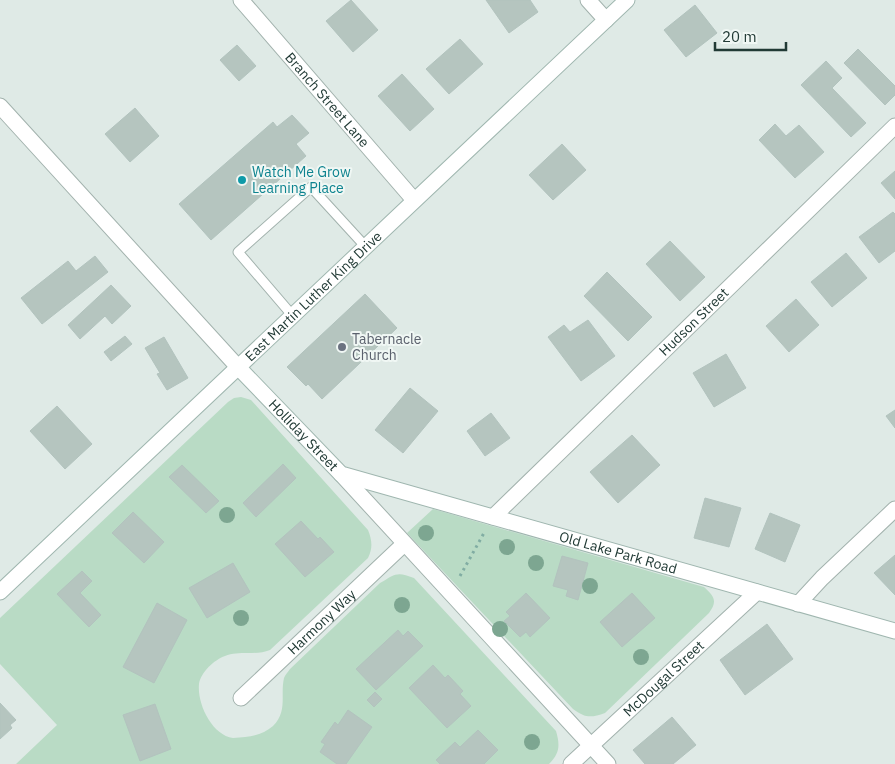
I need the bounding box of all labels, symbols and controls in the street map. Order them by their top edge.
scale bar [715,20,786,52]
text: 20 m [722,27,757,46]
street label: Branch Street Lane [281,49,374,151]
place label: Watch Me Grow Learning Place [252,163,351,197]
marker: Watch Me Grow Learning Place [236,174,248,186]
street label: East Martin Luther King Drive [241,227,386,365]
street label: Hudson Street [655,284,732,360]
place label: Tabernacle Church [352,330,422,364]
marker: Tabernacle Church [336,341,348,353]
street label: Holliday Street [265,395,342,475]
street label: Old Lake Park Road [557,527,679,578]
street label: Harmony Way [284,585,360,658]
street label: McDougal Street [619,636,708,720]

